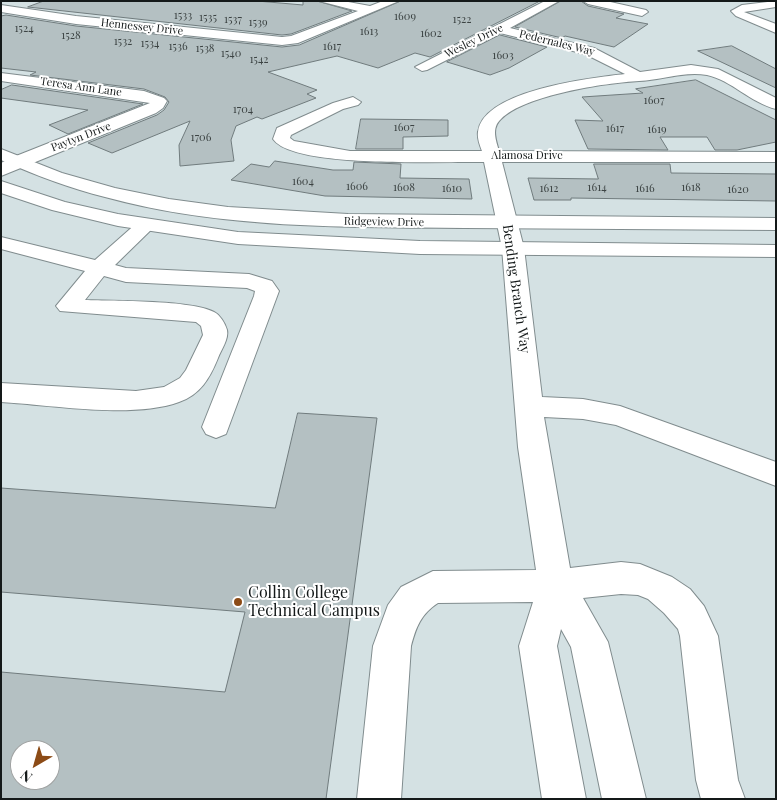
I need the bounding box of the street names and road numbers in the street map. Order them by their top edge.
street label: Hennessey Drive [100,16,184,38]
street label: Wesley Drive [443,21,505,61]
street label: Pedernales Way [518,27,596,59]
street label: Teresa Ann Lane [39,75,123,99]
street label: Paytyn Drive [49,120,113,154]
street label: Alamosa Drive [491,149,563,163]
street label: Ridgeview Drive [344,215,424,229]
street label: Bending Branch Way [499,223,533,355]

